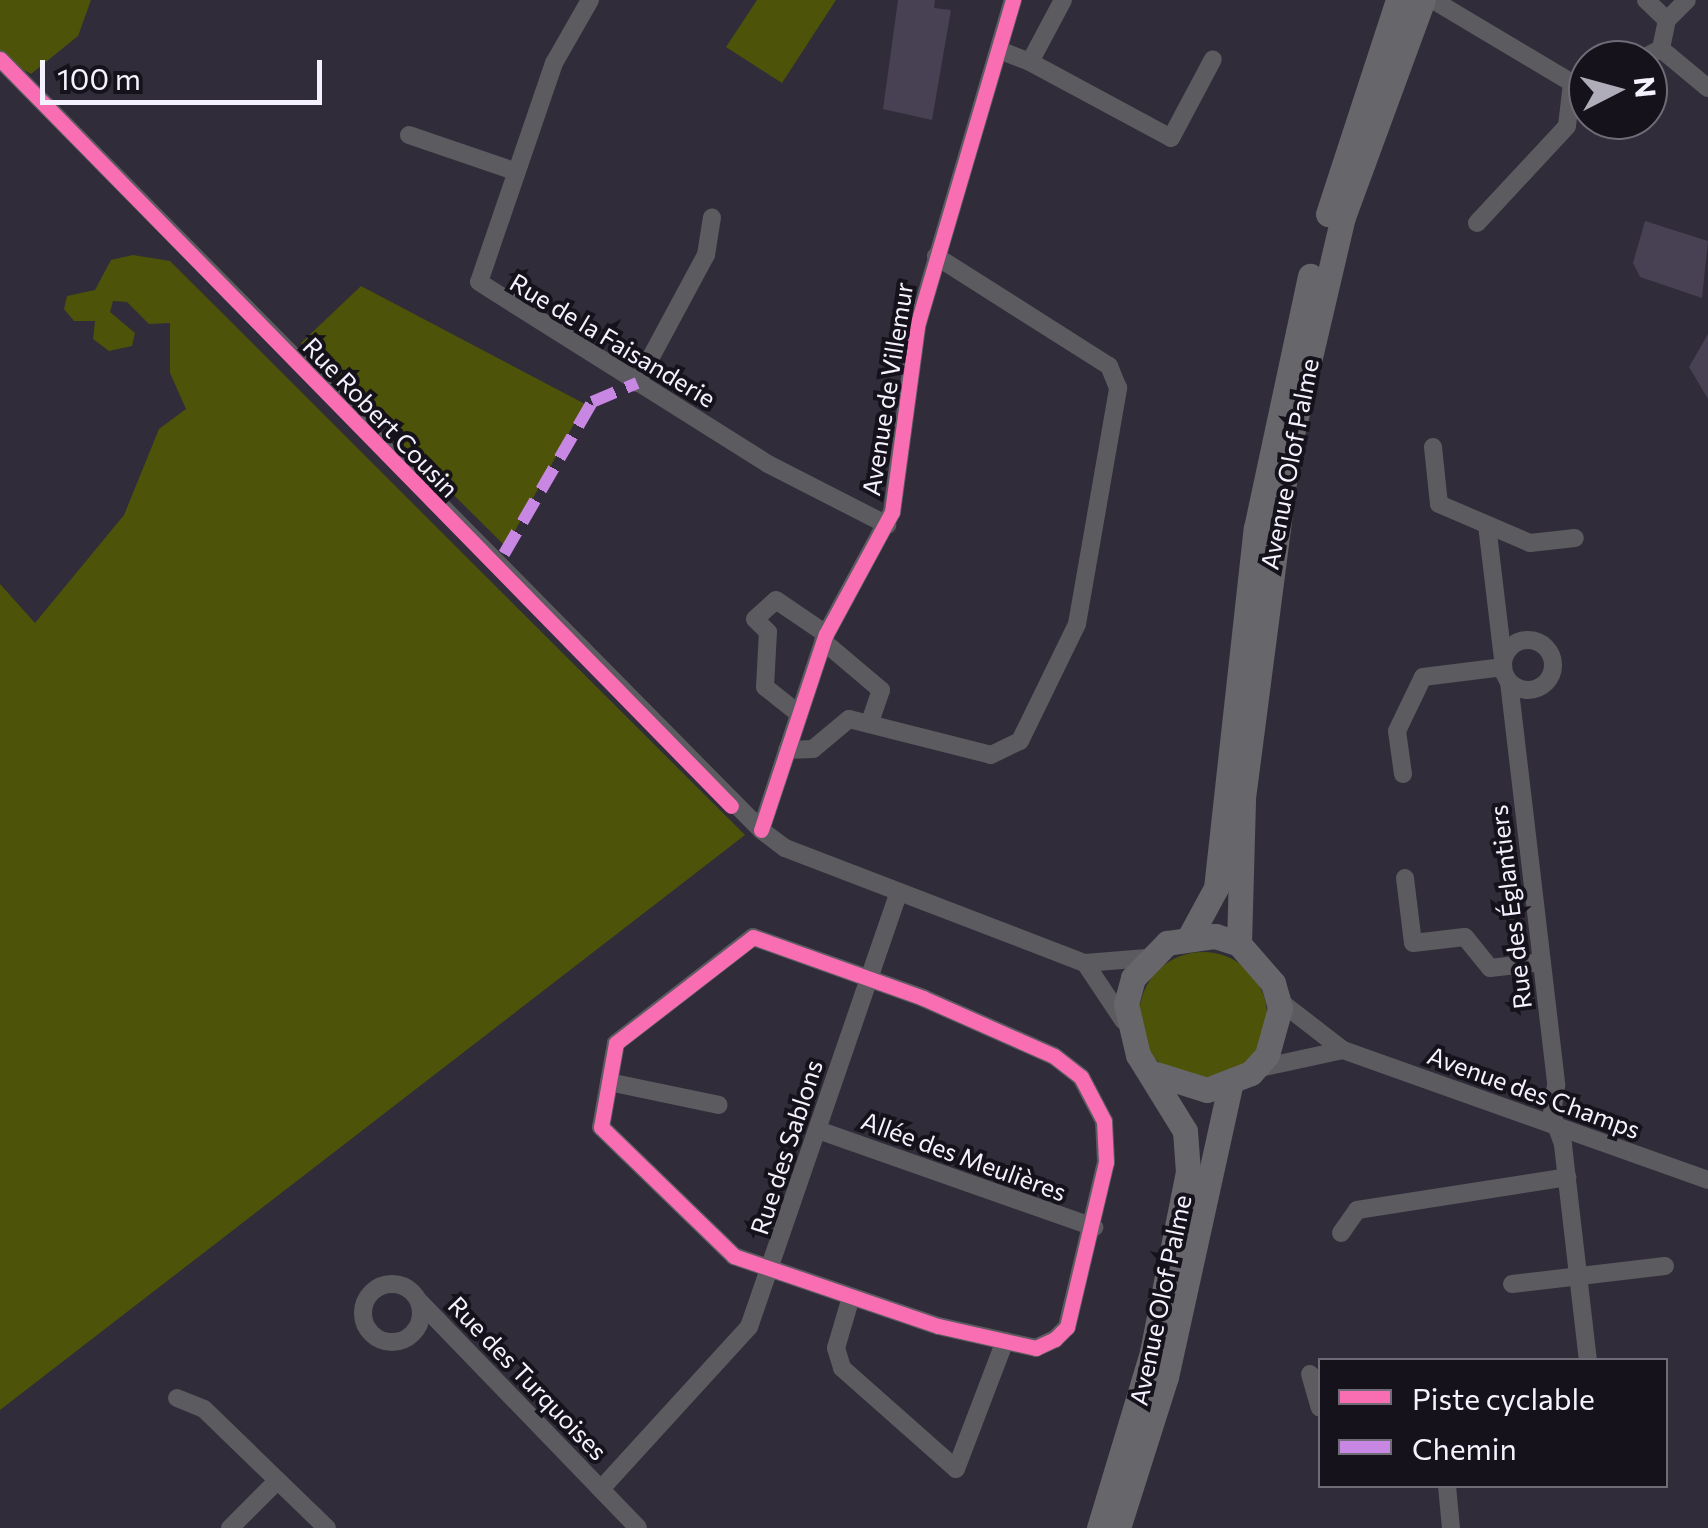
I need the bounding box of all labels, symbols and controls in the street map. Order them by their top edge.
scale bar [45,40,328,102]
north arrow [1568,40,1668,140]
text: 100 m [57,59,141,96]
text: N [1628,75,1664,99]
street label: Rue de la Faisanderie [505,267,721,413]
street label: Avenue de Villemur [855,280,919,498]
street label: Rue Robert Cousin [297,331,465,503]
street label: Avenue Olof Palme [1254,356,1324,572]
street label: Rue des Églantiers [1483,803,1537,1011]
street label: Avenue des Champs [1424,1040,1644,1144]
street label: Rue des Sablons [744,1056,828,1238]
street label: Allée des Meulières [857,1105,1071,1207]
street label: Avenue Olof Palme [1123,1192,1197,1408]
street label: Rue des Turquoises [442,1290,614,1466]
legend [1318,1358,1668,1488]
text: Piste cyclable [1412,1379,1595,1416]
text: Chemin [1412,1429,1517,1466]

